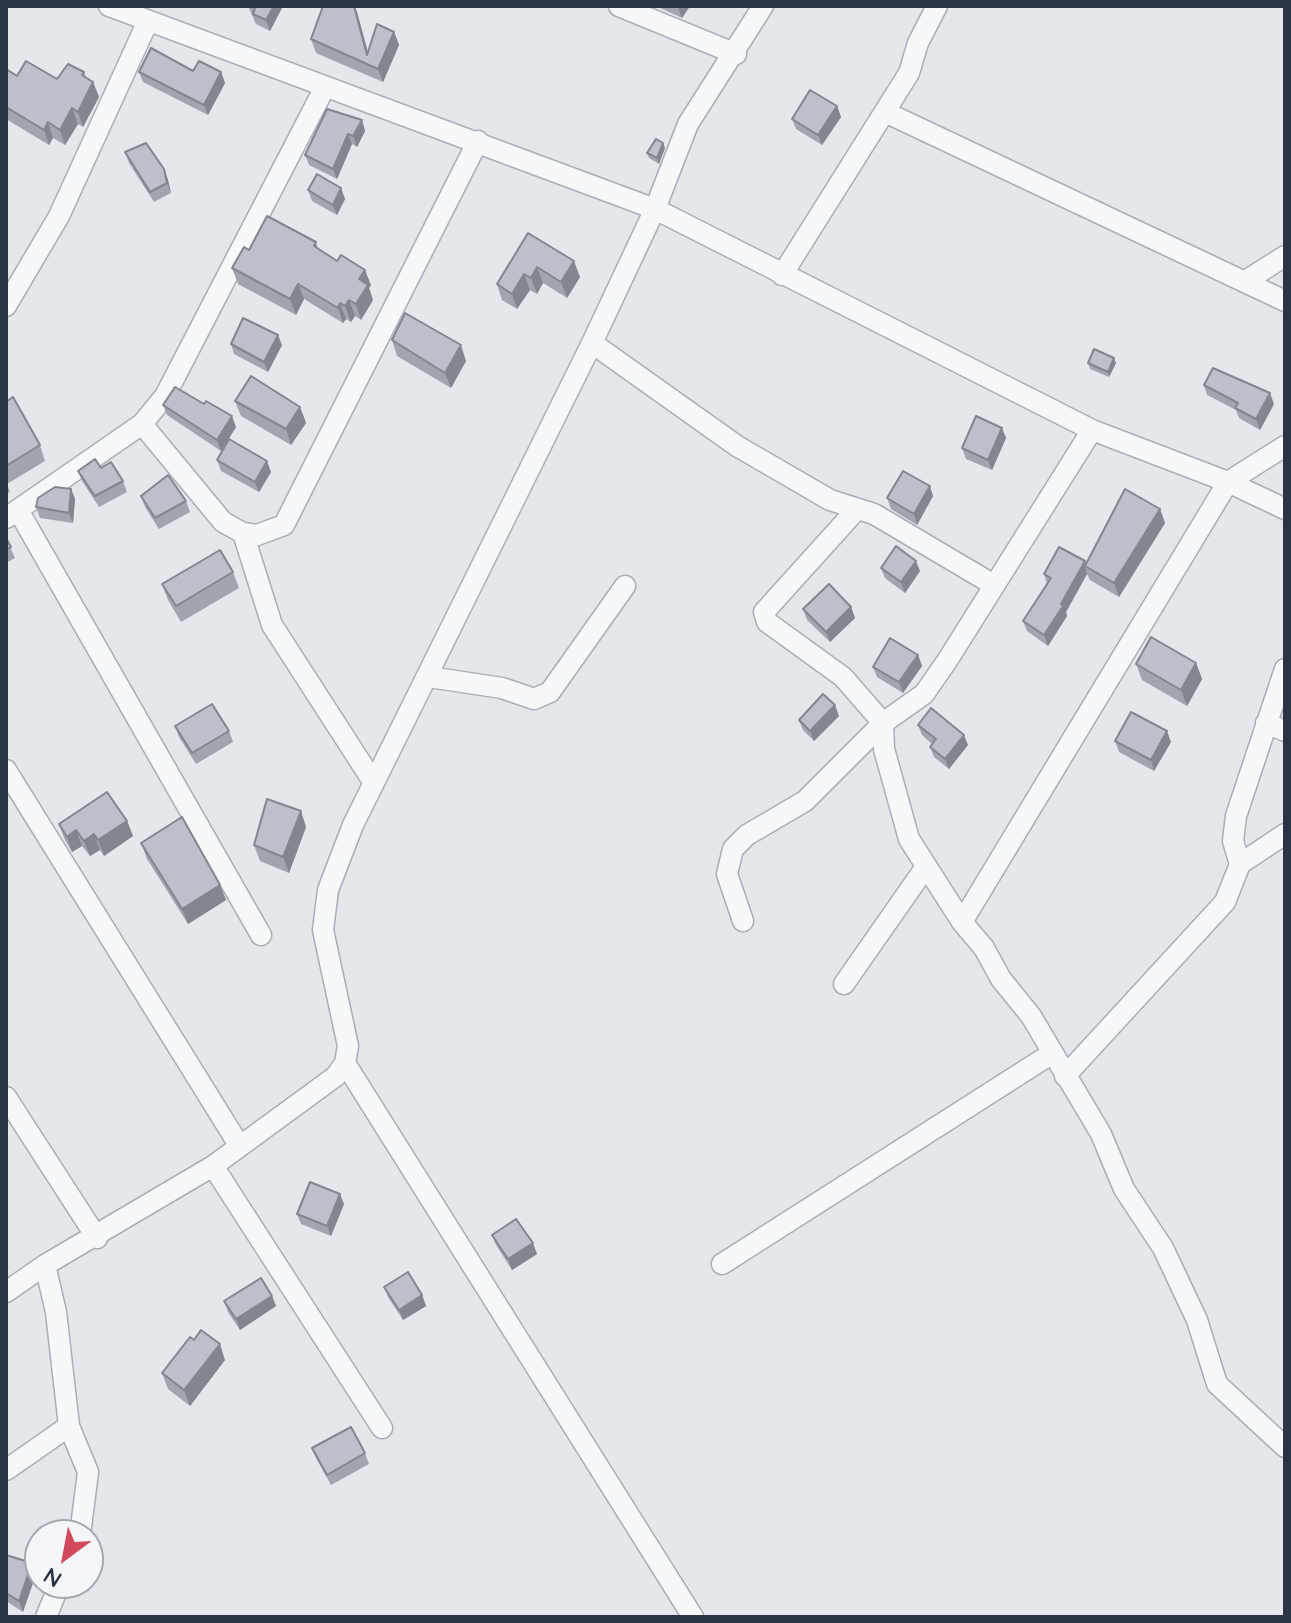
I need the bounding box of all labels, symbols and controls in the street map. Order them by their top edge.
north arrow [24,1519,104,1599]
text: N [38,1562,67,1594]

